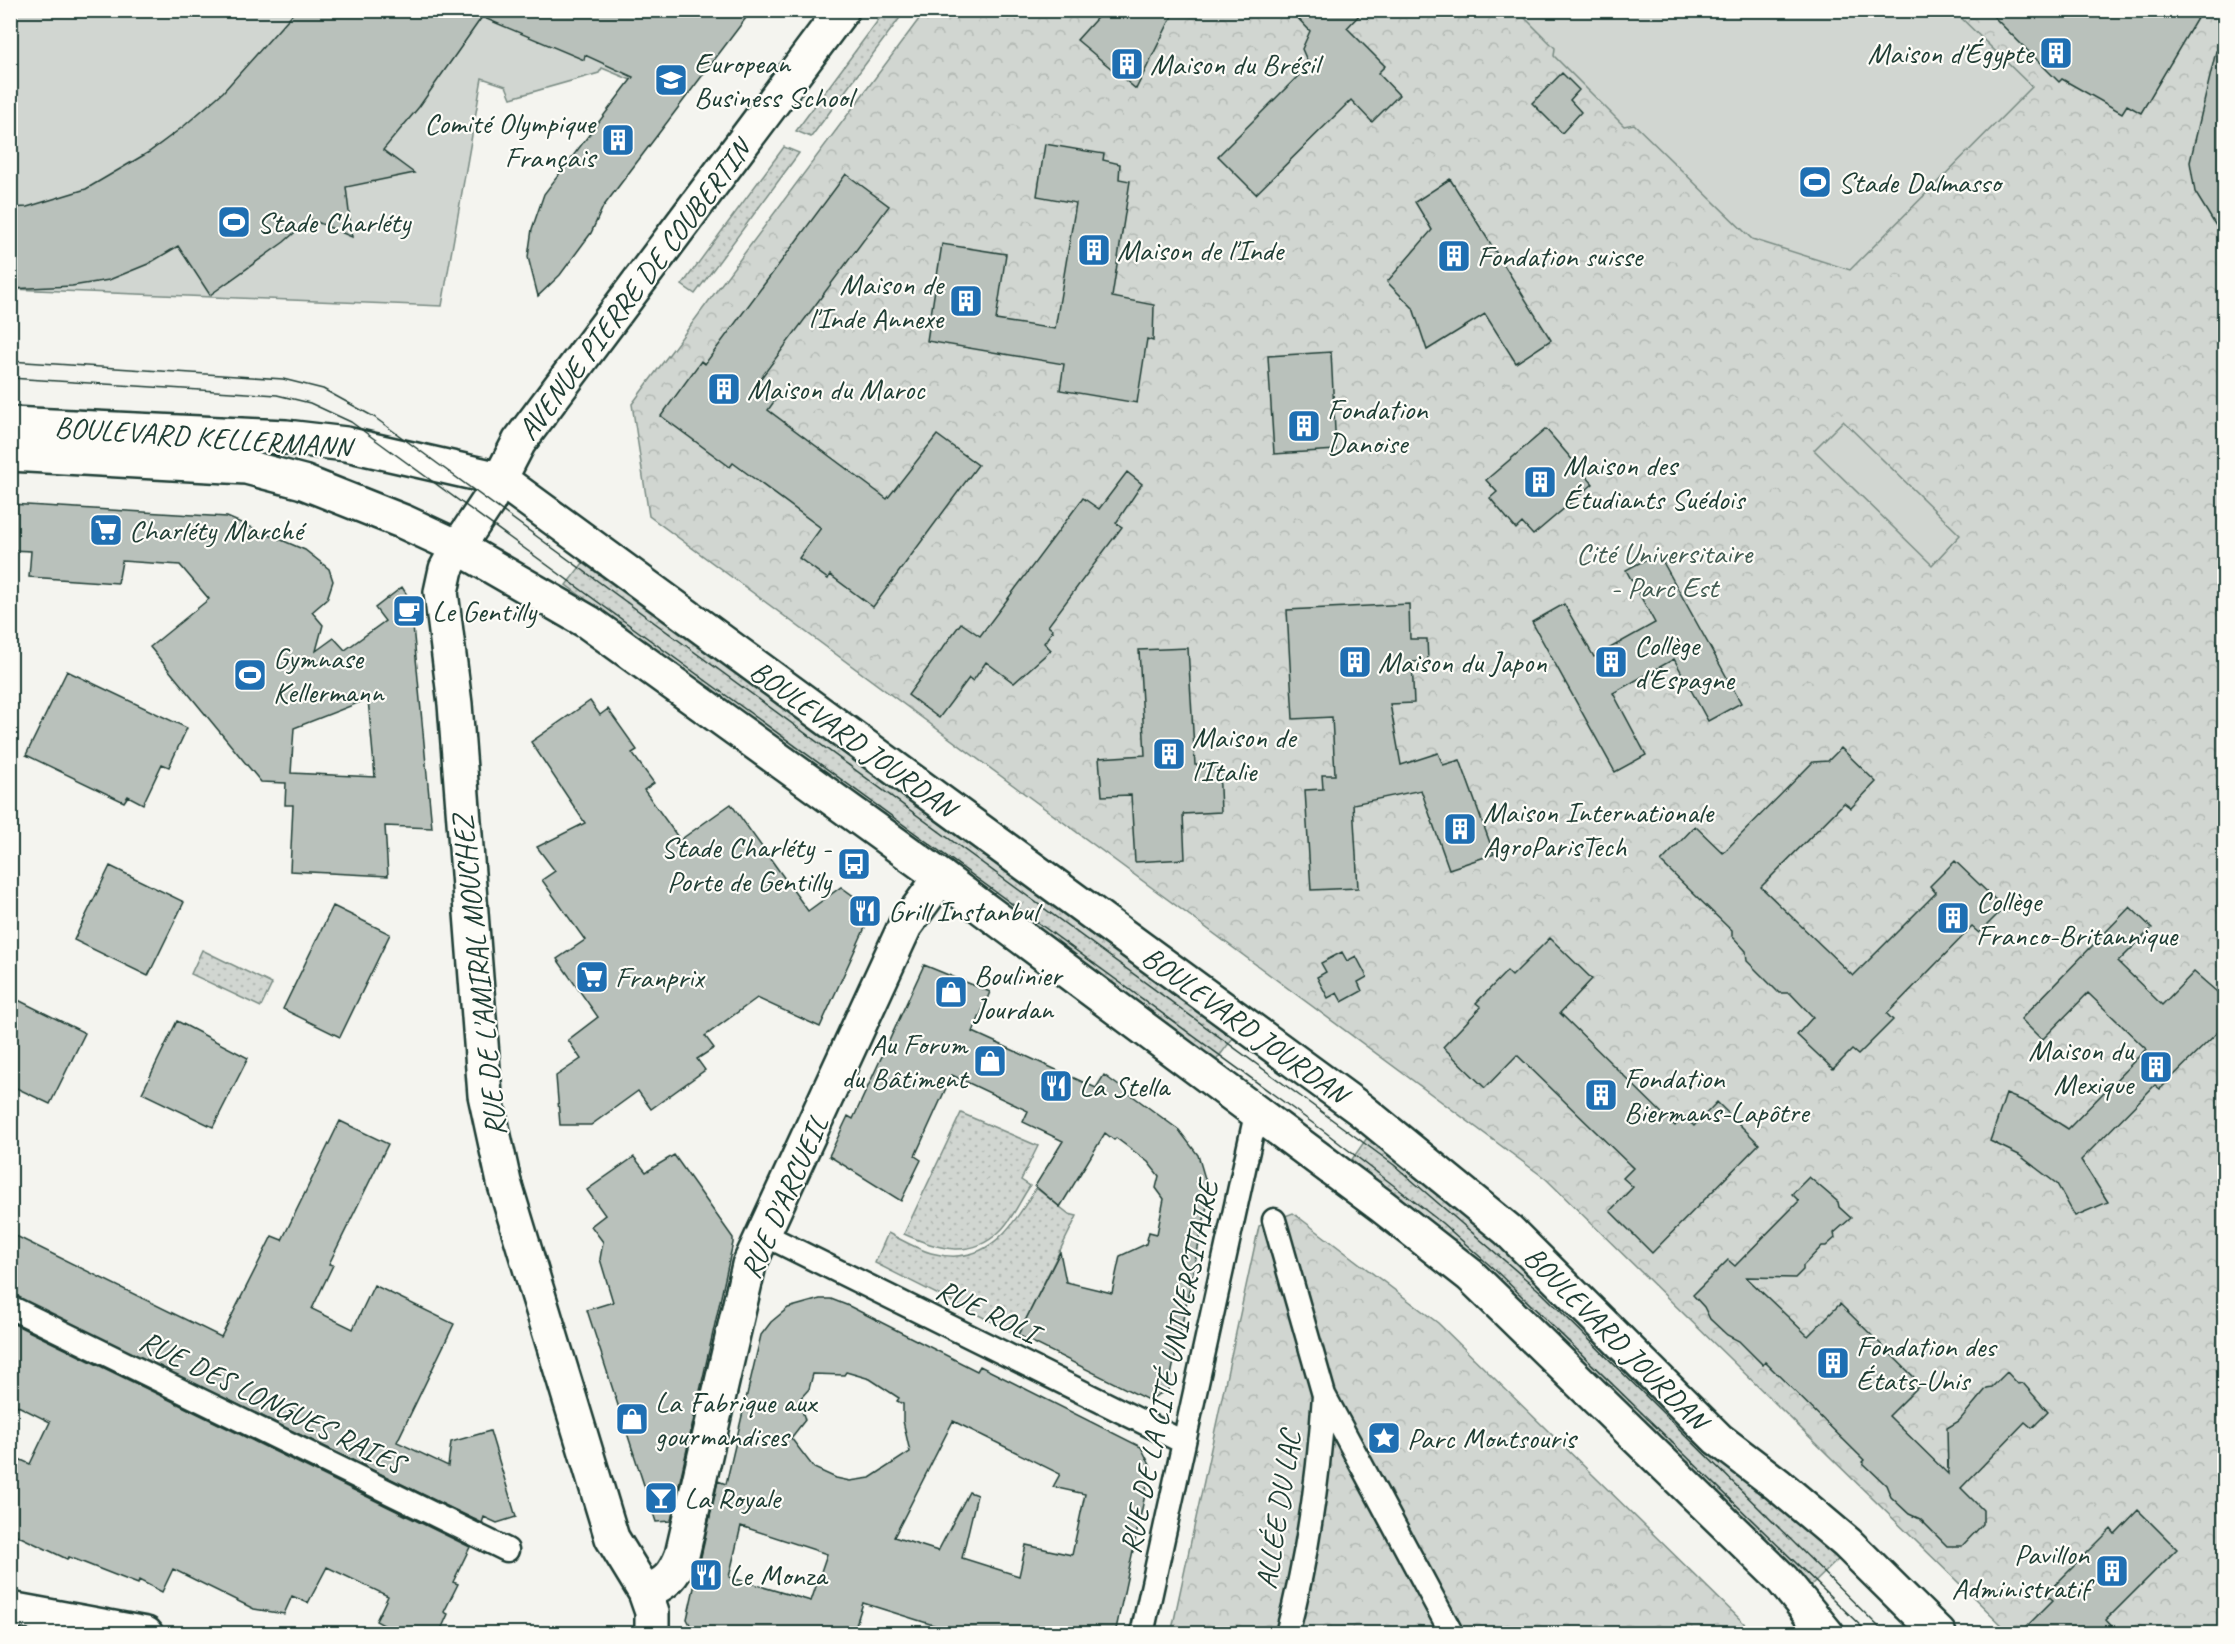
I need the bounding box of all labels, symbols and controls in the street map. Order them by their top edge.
place label: Maison d'Égypte [1867,34,2035,72]
building icon: Maison d'Égypte [2038,35,2074,71]
place label: European Business School [694,44,857,116]
place label: Maison du Brésil [1150,45,1324,83]
building icon: Maison du Brésil [1109,46,1145,82]
school or university icon: European Business School [653,62,689,98]
place label: Comité Olympique Français [424,104,598,176]
building icon: Comité Olympique Français [600,122,636,158]
street label: AVENUE PIERRE DE COUBERTIN [509,129,762,447]
place label: Stade Dalmasso [1838,163,2004,201]
sports icon: Stade Dalmasso [1797,164,1833,200]
place label: Stade Charléty [257,203,412,241]
sports icon: Stade Charléty [216,204,252,240]
place label: Maison de l'Inde [1117,231,1285,269]
building icon: Maison de l'Inde [1076,232,1112,268]
place label: Fondation suisse [1477,237,1644,275]
building icon: Fondation suisse [1436,238,1472,274]
place label: Maison de l'Inde Annexe [809,265,945,337]
building icon: Maison de l'Inde Annexe [948,283,984,319]
place label: Maison du Maroc [747,370,926,408]
building icon: Maison du Maroc [706,371,742,407]
place label: Fondation Danoise [1327,390,1429,462]
street label: BOULEVARD KELLERMANN [53,408,357,467]
building icon: Fondation Danoise [1286,408,1322,444]
place label: Maison des Étudiants Suédois [1563,446,1747,518]
building icon: Maison des Étudiants Suédois [1522,464,1558,500]
place label: Charléty Marché [129,511,307,549]
supermarket icon: Charléty Marché [88,512,124,548]
park label: Cité Universitaire - Parc Est [1576,534,1754,606]
place label: Le Gentilly [432,592,538,630]
cafe icon: Le Gentilly [391,593,427,629]
place label: Collège d'Espagne [1634,626,1736,698]
place label: Gymnase Kellermann [273,639,385,711]
place label: Maison du Japon [1378,643,1547,681]
building icon: Maison du Japon [1337,644,1373,680]
building icon: Collège d'Espagne [1593,644,1629,680]
street label: BOULEVARD JOURDAN [743,652,967,829]
sports icon: Gymnase Kellermann [232,657,268,693]
place label: Maison de l'Italie [1192,718,1298,790]
building icon: Maison de l'Italie [1151,736,1187,772]
place label: Maison Internationale AgroParisTech [1483,793,1715,865]
street label: RUE DE L'AMIRAL MOUCHEZ [443,810,515,1138]
building icon: Maison Internationale AgroParisTech [1442,811,1478,847]
place label: Stade Charléty - Porte de Gentilly [661,828,833,900]
bus stop icon: Stade Charléty - Porte de Gentilly [836,846,872,882]
place label: Collège Franco-Britannique [1976,882,2179,954]
place label: Grill Instanbul [888,892,1043,930]
restaurant icon: Grill Instanbul [847,893,883,929]
building icon: Collège Franco-Britannique [1935,900,1971,936]
street label: BOULEVARD JOURDAN [1135,938,1359,1115]
place label: Boulinier Jourdan [972,956,1064,1028]
place label: Franprix [615,958,706,996]
supermarket icon: Franprix [574,959,610,995]
shop icon: Boulinier Jourdan [933,974,969,1010]
place label: Au Forum du Bâtiment [841,1025,970,1097]
place label: Maison du Mexique [2028,1031,2135,1103]
shop icon: Au Forum du Bâtiment [972,1043,1008,1079]
building icon: Maison du Mexique [2138,1049,2174,1085]
place label: Fondation Biermans-Lapôtre [1624,1059,1811,1131]
place label: La Stella [1079,1067,1172,1105]
restaurant icon: La Stella [1038,1068,1074,1104]
building icon: Fondation Biermans-Lapôtre [1583,1077,1619,1113]
street label: RUE D'ARCUEIL [731,1109,837,1284]
street label: RUE DE LA CITÉ UNIVERSITAIRE [1111,1173,1228,1557]
street label: BOULEVARD JOURDAN [1516,1238,1719,1441]
street label: RUE ROLI [930,1270,1050,1355]
street label: RUE DES LONGUES RAIES [133,1321,414,1485]
place label: Fondation des États-Unis [1856,1327,1998,1399]
building icon: Fondation des États-Unis [1815,1345,1851,1381]
place label: La Fabrique aux gourmandises [655,1383,819,1455]
shop icon: La Fabrique aux gourmandises [614,1401,650,1437]
place label: Parc Montsouris [1407,1419,1578,1457]
place icon: Parc Montsouris [1366,1420,1402,1456]
street label: ALLÉE DU LAC [1247,1425,1310,1592]
place label: La Royale [684,1479,782,1517]
bar icon: La Royale [643,1480,679,1516]
place label: Pavillon Administratif [1951,1535,2095,1607]
building icon: Pavillon Administratif [2094,1553,2130,1589]
place label: Le Monza [729,1556,829,1594]
restaurant icon: Le Monza [688,1557,724,1593]

